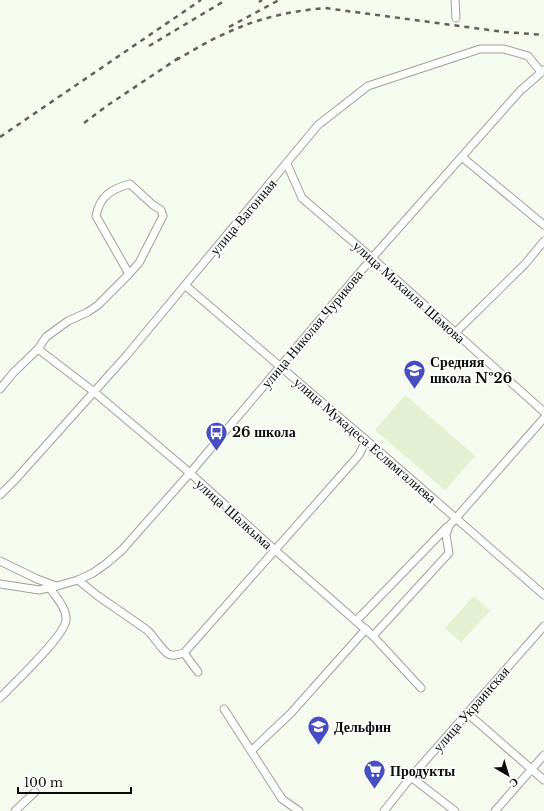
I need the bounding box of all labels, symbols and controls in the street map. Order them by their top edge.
street label: улица Вагонная [206,175,281,259]
street label: улица Михаила Шамова [349,237,470,348]
street label: улица Николая Чурикова [257,266,367,392]
place label: Средняя школа №26 [430,353,512,387]
school or university icon: Средняя школа №26 [401,357,427,390]
street label: улица Мукадеса Еслямгалиева [290,373,441,507]
bus stop icon: 26 школа [203,419,229,452]
place label: 26 школа [232,423,296,441]
street label: улица Шалкыма [192,475,277,554]
street label: улица Украинская [429,662,513,756]
school or university icon: Дельфин [305,714,331,747]
place label: Дельфин [334,718,391,736]
north arrow [488,755,528,795]
supermarket icon: Продукты [361,758,387,791]
place label: Продукты [390,762,455,780]
scale bar [18,769,131,795]
text: 100 m [24,775,63,790]
text: С [507,775,522,791]

